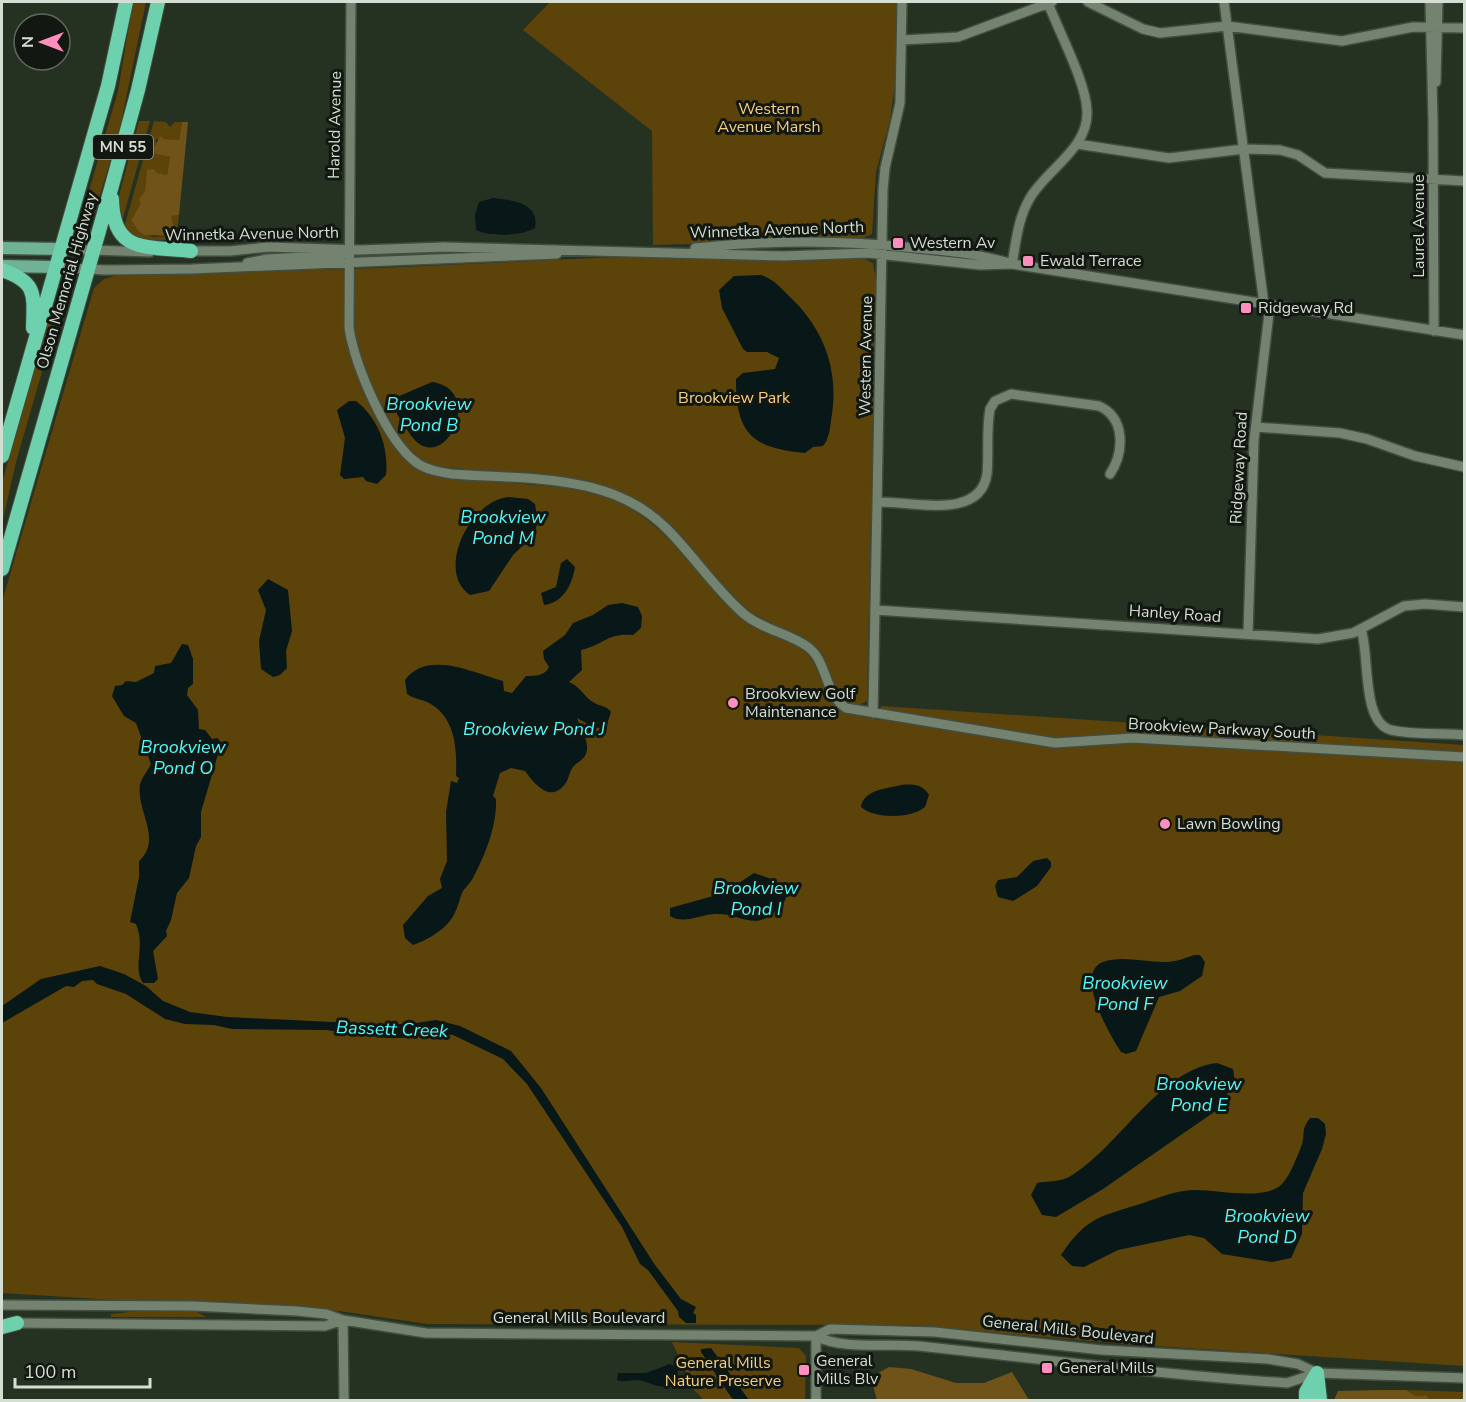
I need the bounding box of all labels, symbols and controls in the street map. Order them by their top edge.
north arrow [12,12,72,72]
text: N [17,36,39,48]
street label: Harold Avenue [323,71,347,179]
park label: Western Avenue Marsh [717,98,821,138]
road number: MN 55 [93,135,153,159]
street label: Laurel Avenue [1408,174,1430,278]
street label: Olson Memorial Highway [31,190,103,372]
street label: Winnetka Avenue North [690,216,864,244]
street label: Winnetka Avenue North [165,221,339,247]
place label: Western Av [910,232,996,254]
marker: Western Av [891,236,905,250]
place label: Ewald Terrace [1040,250,1142,272]
marker: Ewald Terrace [1021,254,1035,268]
street label: Western Avenue [854,296,878,416]
place label: Ridgeway Rd [1258,297,1353,319]
marker: Ridgeway Rd [1239,301,1253,315]
park label: Brookview Park [678,387,791,409]
water label: Brookview Pond B [386,392,472,437]
street label: Ridgeway Road [1225,411,1253,525]
water label: Brookview Pond M [460,505,546,550]
street label: Hanley Road [1128,600,1222,628]
place label: Brookview Golf Maintenance [745,683,856,723]
marker: Brookview Golf Maintenance [726,696,740,710]
street label: Brookview Parkway South [1128,713,1316,745]
water label: Brookview Pond J [463,717,605,741]
water label: Brookview Pond O [140,735,226,780]
place label: Lawn Bowling [1177,813,1281,835]
marker: Lawn Bowling [1158,817,1172,831]
water label: Brookview Pond I [713,876,799,921]
water label: Brookview Pond F [1082,971,1168,1016]
water label: Bassett Creek [336,1015,449,1043]
water label: Brookview Pond E [1156,1072,1242,1117]
water label: Brookview Pond D [1224,1204,1310,1249]
street label: General Mills Boulevard [493,1307,665,1329]
street label: General Mills Boulevard [981,1310,1155,1350]
place label: General Mills Blv [816,1350,879,1390]
scale bar [15,1351,150,1389]
park label: General Mills Nature Preserve [665,1352,781,1392]
place label: General Mills [1059,1357,1154,1379]
text: 100 m [24,1360,76,1384]
marker: General Mills [1040,1361,1054,1375]
marker: General Mills Blv [797,1363,811,1377]

